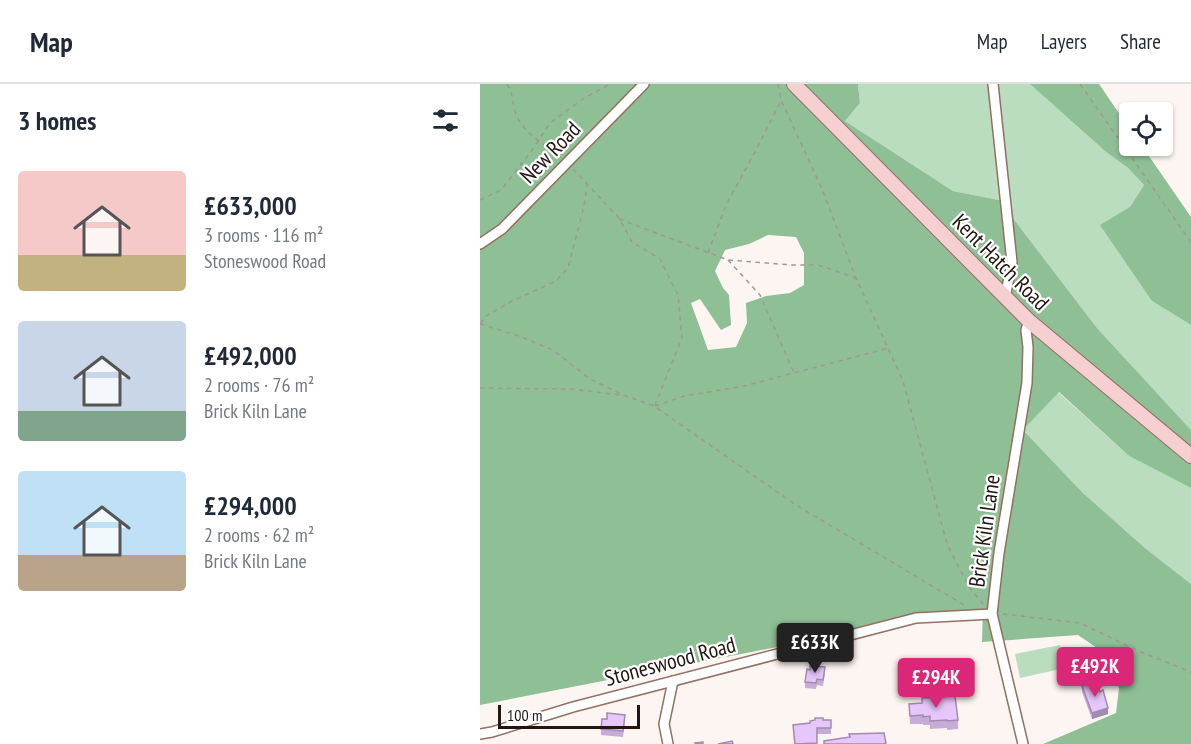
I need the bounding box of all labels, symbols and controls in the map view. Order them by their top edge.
text: Map [30,23,73,60]
text: Map [977,28,1008,55]
text: Layers [1041,28,1087,55]
text: Share [1120,28,1161,55]
map controls [1119,102,1173,156]
button: locate [1119,102,1173,156]
text: 3 homes [18,104,96,137]
icon: filters [429,104,462,137]
street label: New Road [514,115,586,189]
text: £633,000 [204,189,297,222]
icon: home [66,195,138,267]
street label: Kent Hatch Road [947,208,1055,316]
text: 3 rooms · 116 m² [204,222,323,248]
text: Stoneswood Road [204,248,326,274]
text: £492,000 [204,339,297,372]
icon: home [66,345,138,417]
text: 2 rooms · 76 m² [204,372,314,398]
text: Brick Kiln Lane [204,398,307,424]
street label: Brick Kiln Lane [962,473,1006,589]
text: £294,000 [204,489,297,522]
icon: home [66,495,138,567]
text: 2 rooms · 62 m² [204,522,314,548]
text: Brick Kiln Lane [204,548,307,574]
pin: £633K [773,623,857,674]
text: £633K [791,629,839,655]
street label: Stoneswood Road [601,630,739,692]
pin: £492K [1053,647,1137,698]
text: £492K [1071,653,1119,679]
pin: £294K [894,658,978,709]
text: £294K [912,664,960,690]
scale bar [498,702,640,730]
text: 100 m [507,705,542,725]

